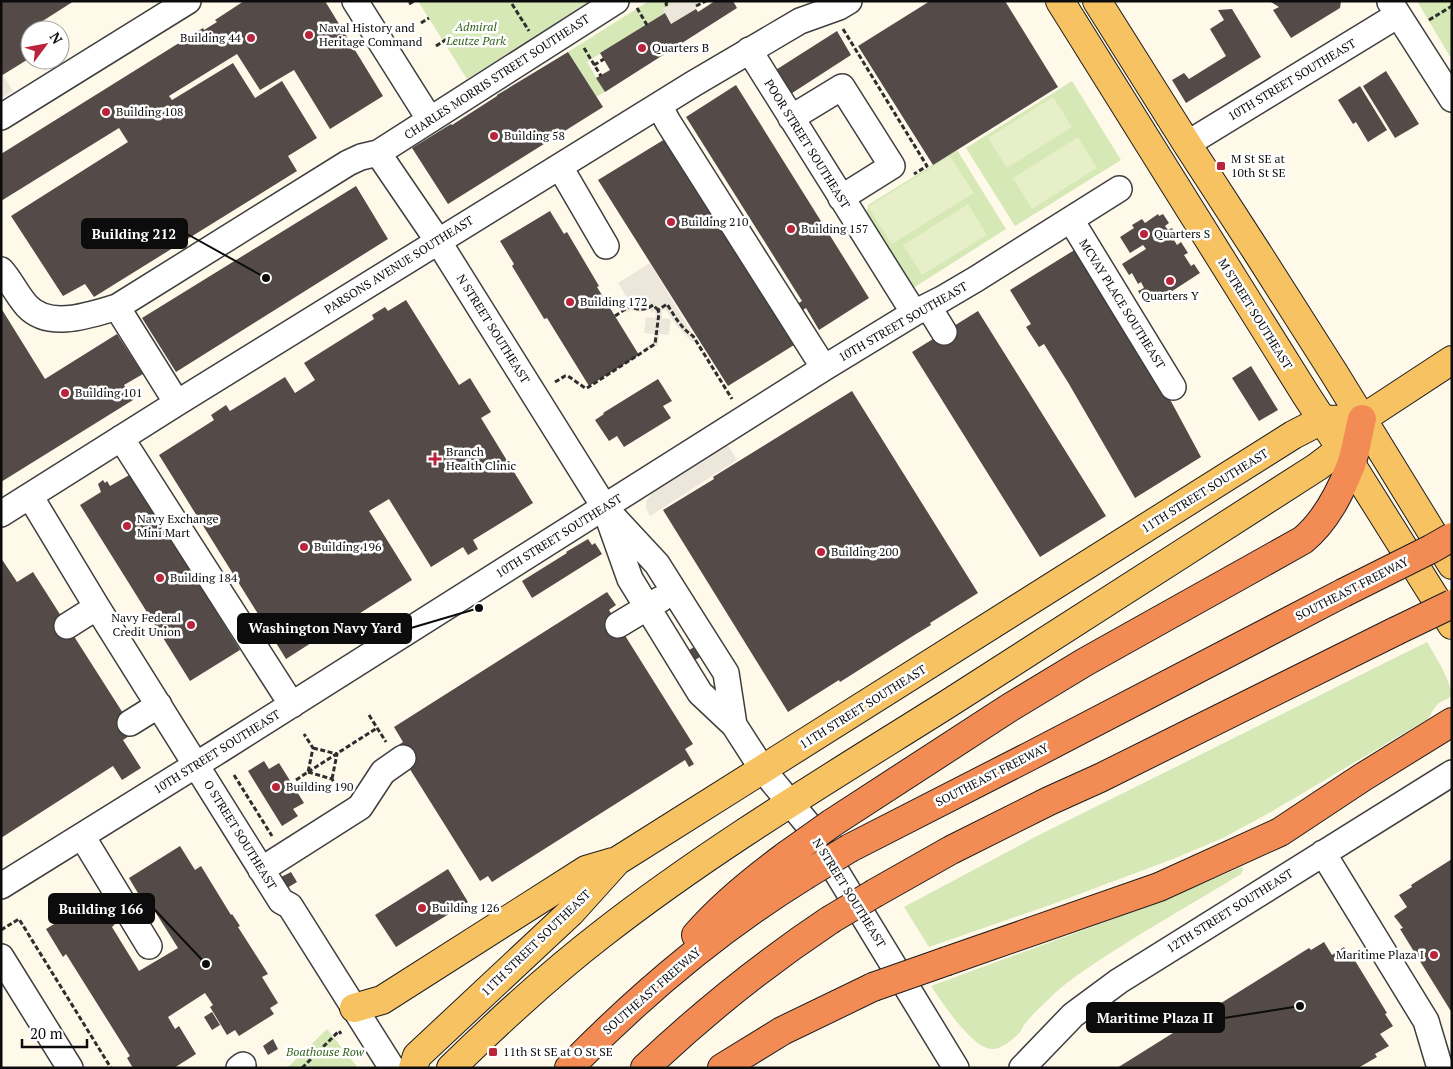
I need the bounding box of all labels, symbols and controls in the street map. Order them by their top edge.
street label: CHARLES MORRIS STREET SOUTHEAST [401,11,593,142]
park label: Admiral Leutze Park [445,19,506,48]
north arrow [20,20,70,70]
place label: Naval History and Heritage Command [319,20,423,49]
text: N [46,28,68,48]
marker: Naval History and Heritage Command [303,29,315,41]
place label: Building 44 [180,30,242,45]
marker: Building 44 [245,32,257,44]
street label: 10TH STREET SOUTHEAST [1225,35,1359,124]
place label: Quarters B [652,40,709,55]
marker: Quarters B [636,42,648,54]
street label: POOR STREET SOUTHEAST [761,76,854,212]
place label: Building 108 [116,104,183,119]
marker: Building 108 [100,106,112,118]
place label: Building 58 [504,128,565,143]
marker: Building 58 [488,130,500,142]
place label: M St SE at 10th St SE [1231,151,1286,180]
marker: M St SE at 10th St SE [1215,160,1227,172]
street label: PARSONS AVENUE SOUTHEAST [321,212,476,317]
place label: Building 210 [681,214,748,229]
marker: Building 210 [665,216,677,228]
callout: Building 212 [82,219,187,248]
place label: Building 157 [801,221,868,236]
marker: Building 157 [785,223,797,235]
text: Building 212 [92,224,176,243]
place label: Quarters S [1154,226,1210,241]
marker: Quarters S [1138,228,1150,240]
street label: MCVAY PLACE SOUTHEAST [1076,236,1169,372]
street label: M STREET SOUTHEAST [1215,256,1296,372]
street label: N STREET SOUTHEAST [454,271,533,387]
marker: Quarters Y [1164,275,1176,287]
street label: 10TH STREET SOUTHEAST [836,278,970,365]
place label: Quarters Y [1141,288,1199,303]
place label: Building 172 [580,294,647,309]
marker: Building 172 [564,296,576,308]
place label: Building 101 [75,385,142,400]
marker: Building 101 [59,387,71,399]
place label: Branch Health Clinic [446,444,517,473]
street label: 11TH STREET SOUTHEAST [1139,445,1271,536]
marker: Branch Health Clinic [428,452,442,466]
street label: 10TH STREET SOUTHEAST [493,490,625,581]
place label: Navy Exchange Mini Mart [137,511,219,540]
marker: Navy Exchange Mini Mart [121,520,133,532]
place label: Building 196 [314,539,382,554]
marker: Building 196 [298,541,310,553]
place label: Building 200 [831,544,898,559]
marker: Building 200 [815,546,827,558]
street label: SOUTHEAST FREEWAY [1293,553,1411,624]
place label: Building 184 [170,570,238,585]
marker: Building 184 [154,572,166,584]
place label: Navy Federal Credit Union [111,610,181,639]
callout: Washington Navy Yard [238,614,411,643]
text: Washington Navy Yard [248,618,402,637]
marker: Navy Federal Credit Union [185,619,197,631]
street label: 11TH STREET SOUTHEAST [797,661,929,752]
street label: 10TH STREET SOUTHEAST [151,706,283,797]
street label: SOUTHEAST FREEWAY [933,739,1051,810]
street label: O STREET SOUTHEAST [201,777,281,893]
place label: Building 190 [286,779,353,794]
marker: Building 190 [270,781,282,793]
street label: N STREET SOUTHEAST [810,835,889,951]
street label: 12TH STREET SOUTHEAST [1164,865,1296,956]
street label: 11TH STREET SOUTHEAST [478,886,594,999]
callout: Building 166 [49,894,154,923]
text: Building 166 [59,899,143,918]
place label: Building 126 [432,900,500,915]
marker: Building 126 [416,902,428,914]
street label: SOUTHEAST FREEWAY [600,944,704,1037]
place label: Maritime Plaza I [1336,947,1424,962]
marker: Maritime Plaza I [1428,949,1440,961]
callout: Maritime Plaza II [1087,1003,1224,1032]
text: Maritime Plaza II [1097,1008,1213,1027]
scale bar [22,1016,88,1048]
text: 20 m [30,1023,63,1043]
park label: Boathouse Row [285,1044,365,1059]
place label: 11th St SE at O St SE [503,1044,613,1059]
marker: 11th St SE at O St SE [487,1046,499,1058]

